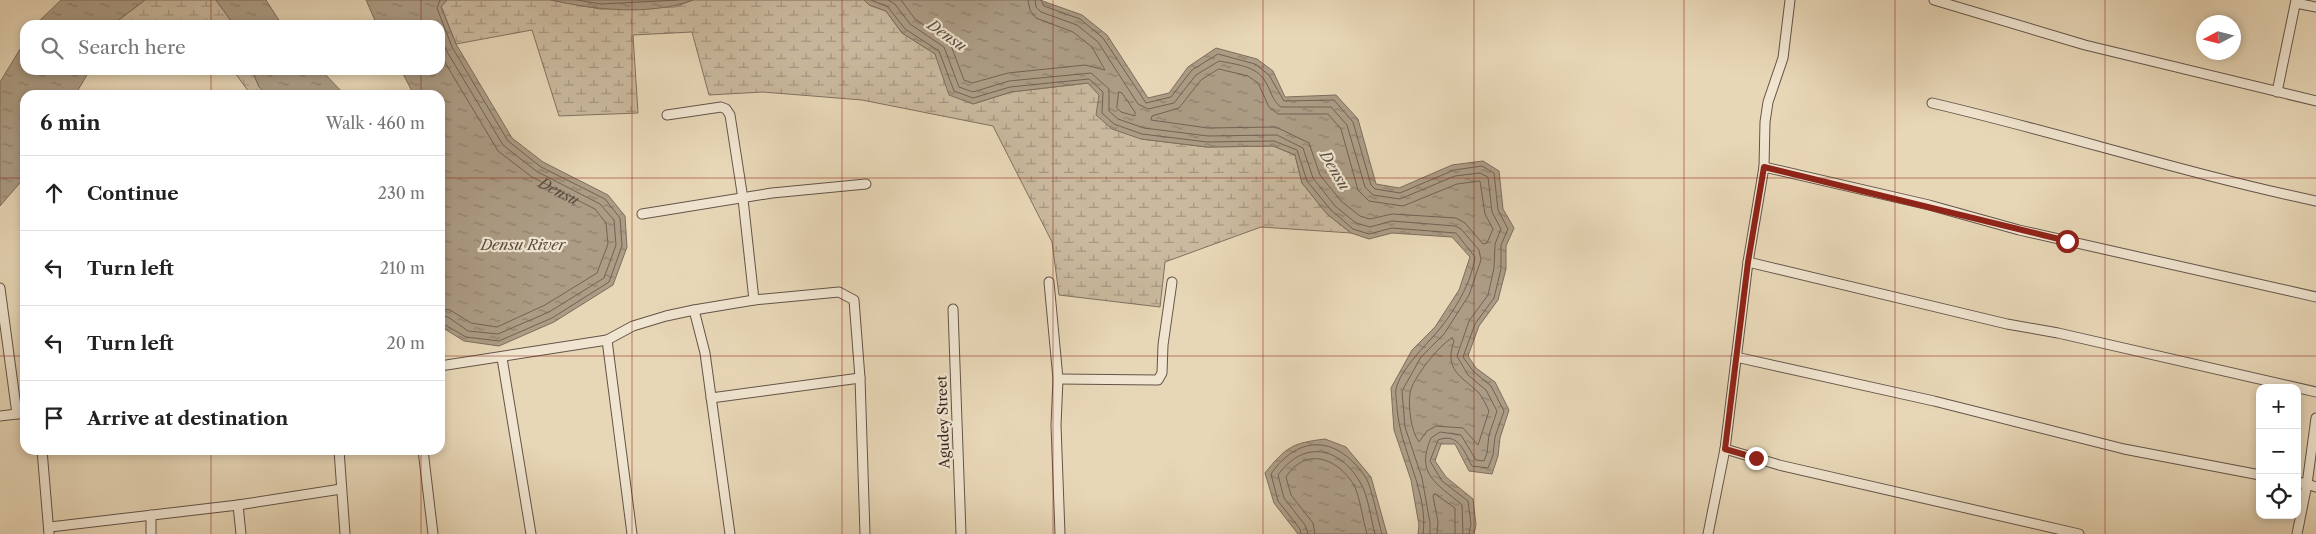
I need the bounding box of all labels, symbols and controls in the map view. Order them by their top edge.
water label: Densu [923,14,970,55]
north arrow [2196,15,2241,60]
search box [20,20,445,75]
icon: search [38,34,66,62]
text: Search here [78,36,186,59]
text: 6 min [40,110,101,135]
text: Walk · 460 m [326,113,425,133]
water label: Densu [1315,146,1354,193]
water label: Densu [535,172,582,209]
icon: ahead [40,179,68,207]
text: Continue [87,182,179,205]
text: 230 m [378,183,425,203]
route start [2056,230,2079,253]
water label: Densu River [479,235,567,254]
icon: left [40,254,68,282]
text: Turn left [87,257,174,280]
text: 210 m [380,258,425,278]
icon: left [40,329,68,357]
text: Turn left [87,332,174,355]
text: 20 m [386,333,425,353]
street label: Agudey Street [932,375,954,470]
map controls [2256,384,2301,519]
button: + [2256,384,2301,429]
icon: arrive [40,404,68,432]
text: Arrive at destination [87,407,288,430]
button: − [2256,429,2301,474]
route end [1745,447,1768,470]
button: locate [2256,474,2301,519]

